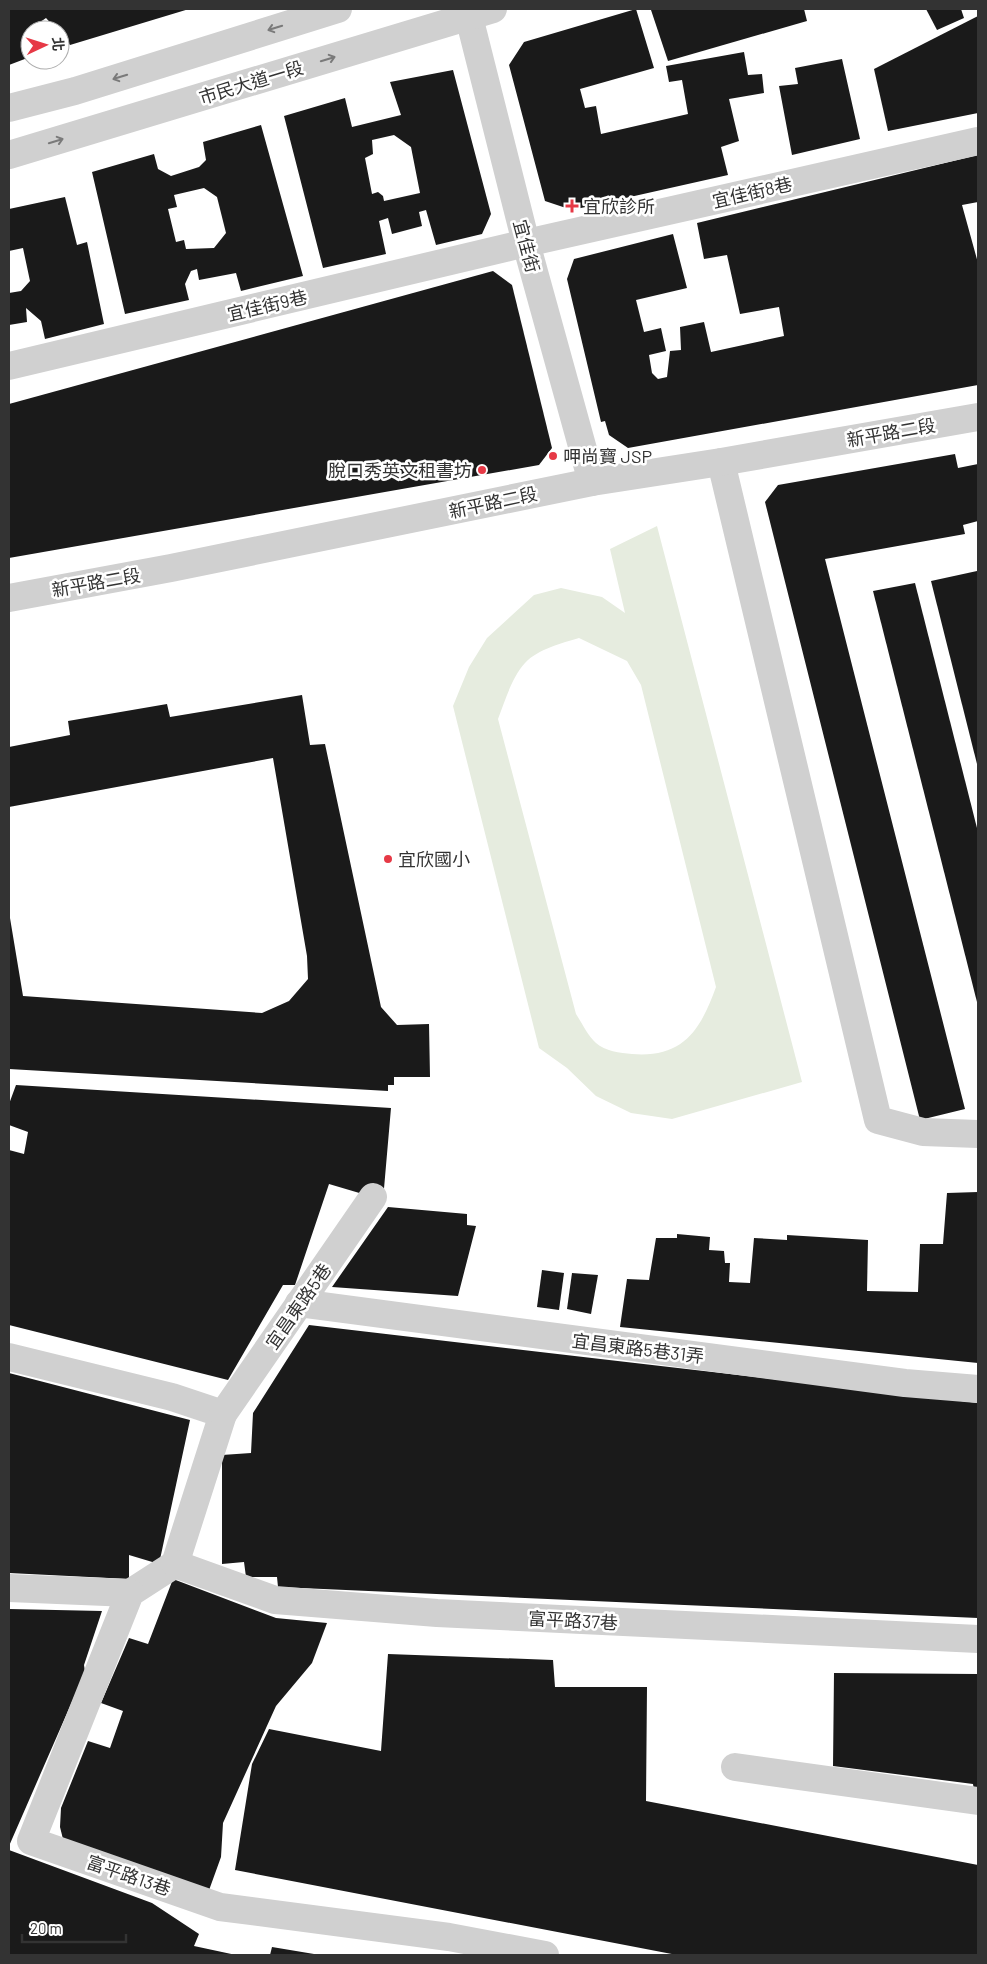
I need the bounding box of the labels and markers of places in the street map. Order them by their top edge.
place label: 宜欣診所 [583,195,655,217]
marker: 宜欣診所 [565,199,579,213]
place label: 呷尚寶 JSP [563,445,652,467]
marker: 呷尚寶 JSP [547,450,559,462]
place label: 脫口秀英文租書坊 [328,459,472,481]
marker: 脫口秀英文租書坊 [476,464,488,476]
place label: 宜欣國小 [398,848,470,870]
marker: 宜欣國小 [382,853,394,865]

